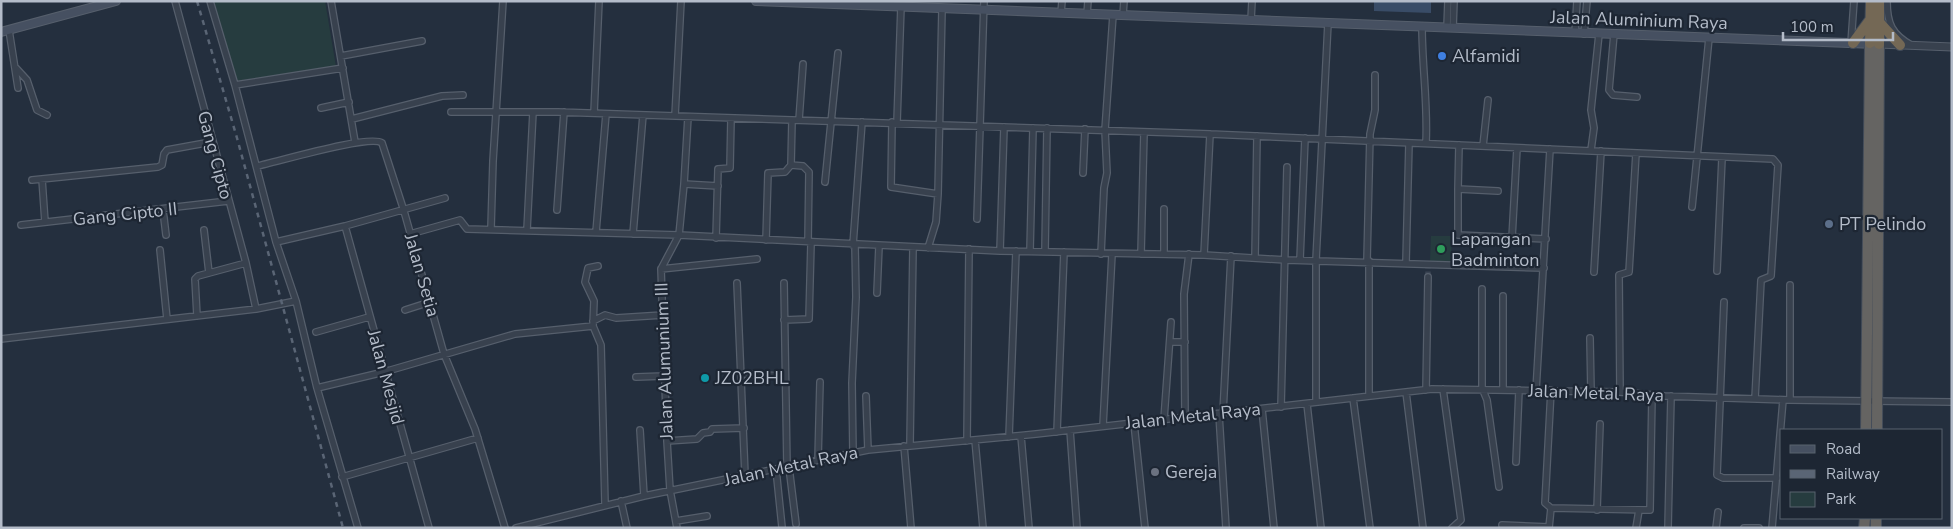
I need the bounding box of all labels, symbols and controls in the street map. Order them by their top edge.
street label: Jalan Aluminium Raya [1549,5,1728,35]
scale bar [1783,10,1893,42]
text: 100 m [1790,17,1834,37]
place label: Alfamidi [1452,44,1520,68]
marker: Alfamidi [1436,50,1448,62]
street label: Gang Cipto [192,108,238,202]
street label: Gang Cipto II [72,197,178,231]
place label: PT Pelindo [1839,212,1926,236]
marker: PT Pelindo [1823,218,1835,230]
place label: Lapangan Badminton [1451,227,1539,272]
street label: Jalan Setia [398,230,445,320]
marker: Lapangan Badminton [1435,243,1447,255]
street label: Jalan Alumunium III [649,282,679,441]
street label: Jalan Mesjid [362,326,410,427]
place label: JZ02BHL [714,366,789,390]
marker: JZ02BHL [699,372,711,384]
street label: Jalan Metal Raya [1527,379,1664,407]
street label: Jalan Metal Raya [1123,397,1262,435]
legend [1780,429,1943,519]
text: Road [1826,439,1861,459]
street label: Jalan Metal Raya [721,440,860,492]
place label: Gereja [1165,460,1217,484]
text: Railway [1826,464,1880,484]
marker: Gereja [1149,466,1161,478]
text: Park [1826,489,1856,509]

